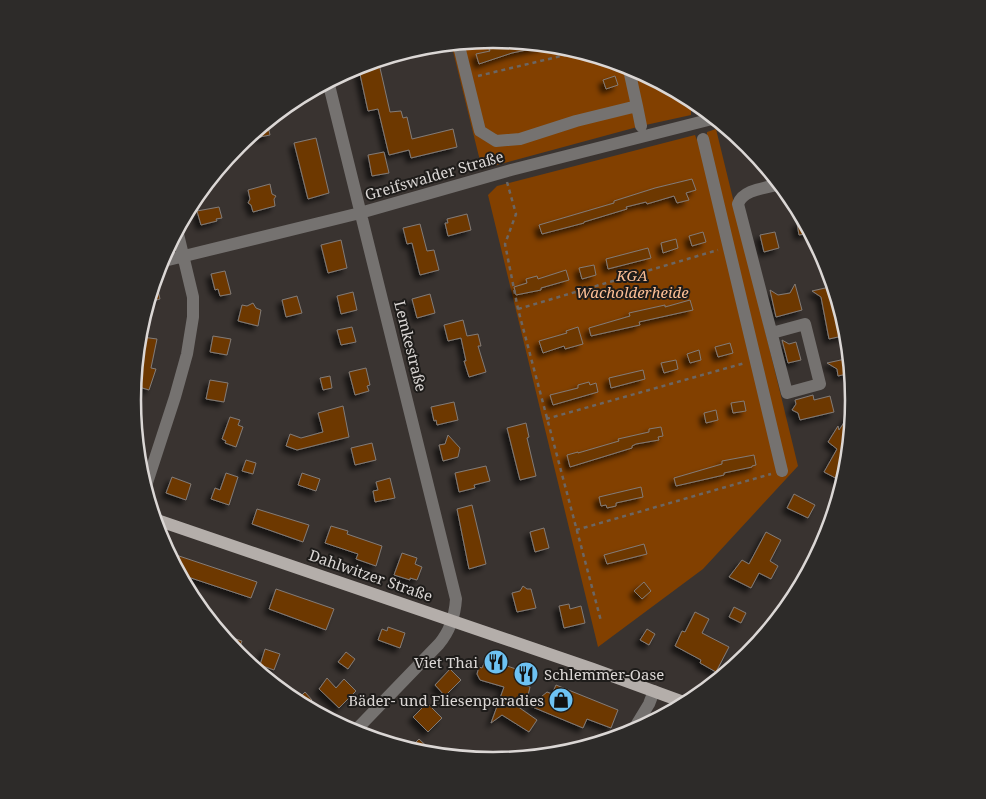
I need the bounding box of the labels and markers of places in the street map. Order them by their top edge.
restaurant icon: Viet Thai [483,649,509,675]
place label: Viet Thai [414,652,478,672]
restaurant icon: Schlemmer-Oase [513,661,539,687]
place label: Schlemmer-Oase [544,664,664,684]
shop icon: Bäder- und Fliesenparadies [548,687,574,713]
place label: Bäder- und Fliesenparadies [348,690,544,710]

